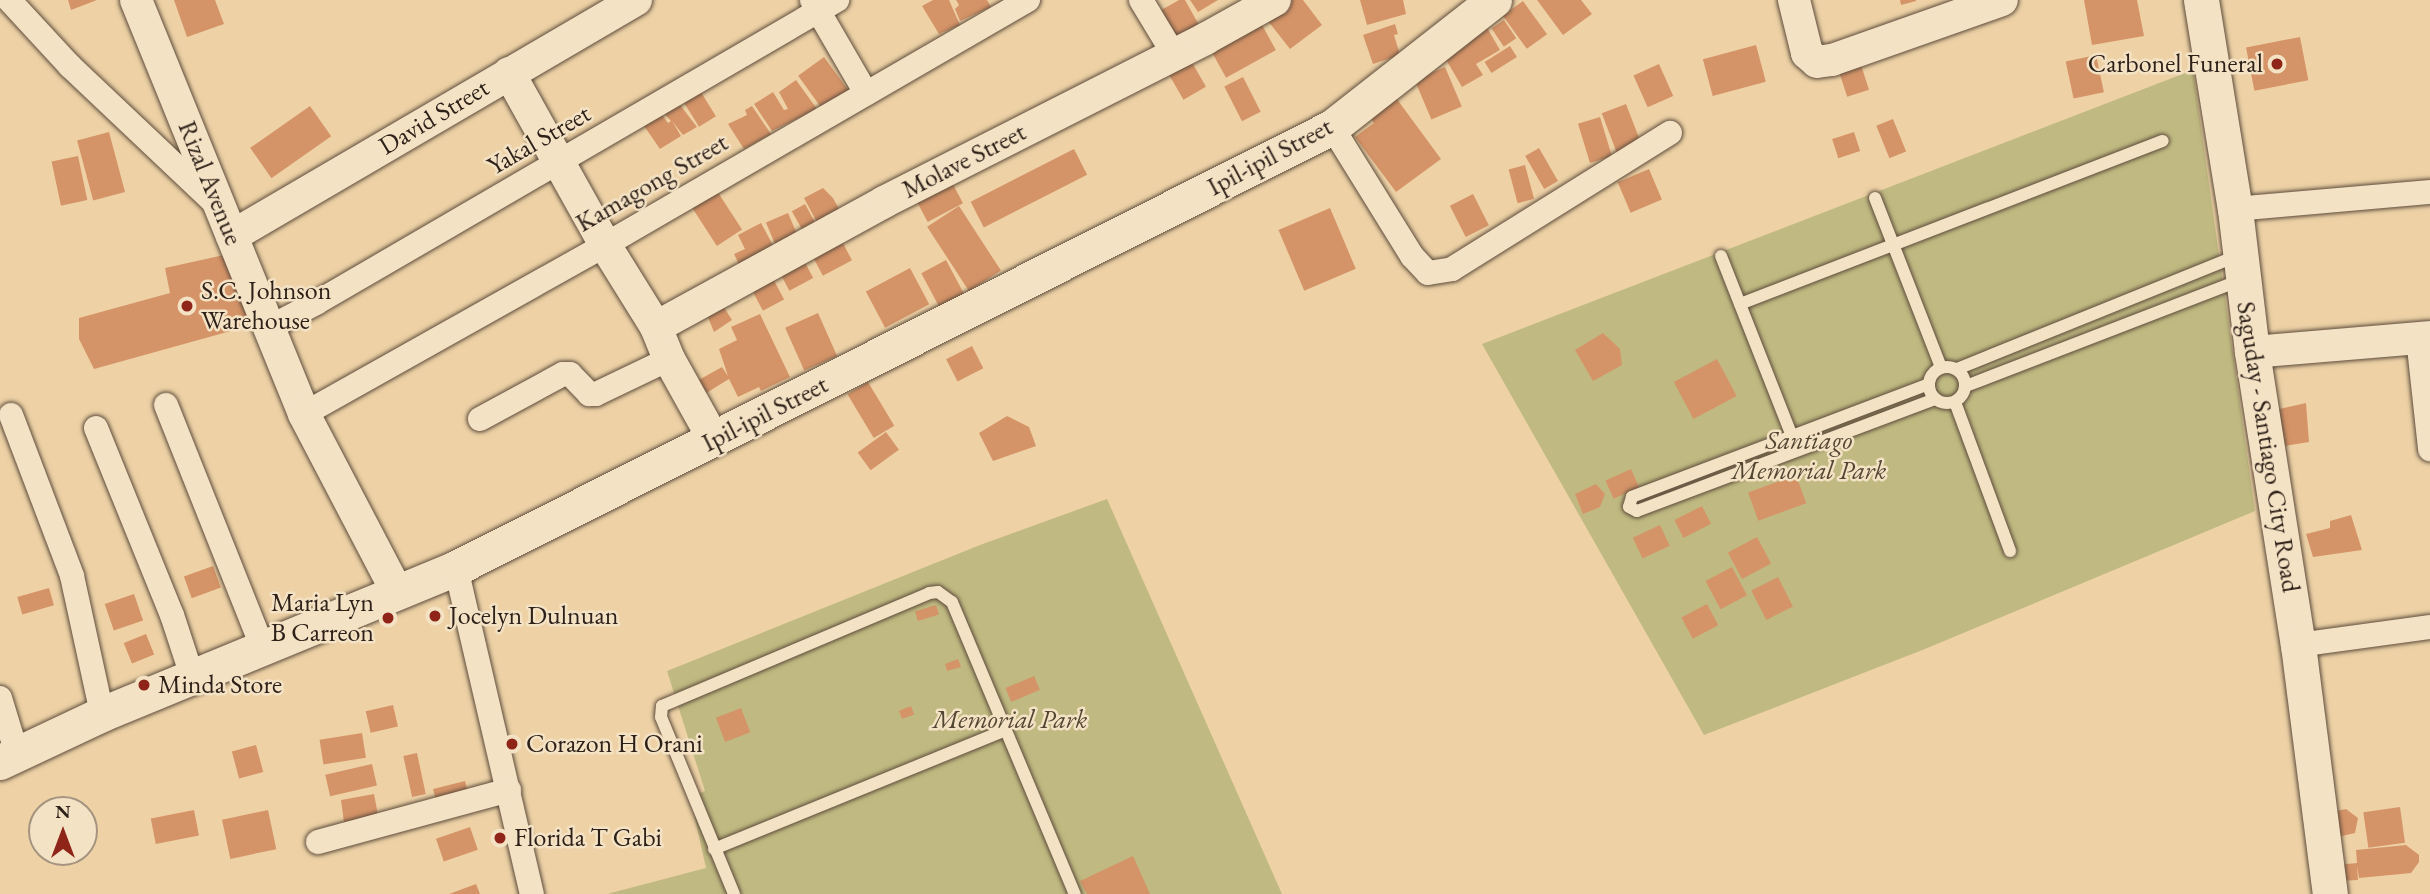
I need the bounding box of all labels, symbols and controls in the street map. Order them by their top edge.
place label: Carbonel Funeral [2088,48,2263,80]
marker: Carbonel Funeral [2269,56,2285,72]
street label: David Street [373,72,495,162]
street label: Yakal Street [482,98,596,182]
street label: Ipil-ipil Street [1202,111,1338,203]
street label: Rizal Avenue [171,116,249,250]
street label: Molave Street [897,117,1031,205]
street label: Kamagong Street [570,127,734,239]
place label: S.C. Johnson Warehouse [201,275,331,336]
marker: S.C. Johnson Warehouse [179,298,195,314]
street label: Saguday - Santiago City Road [2230,299,2306,595]
street label: Ipil-ipil Street [697,369,833,459]
park label: Santiago Memorial Park [1732,425,1886,486]
place label: Maria Lyn B Carreon [271,587,374,648]
place label: Jocelyn Dulnuan [449,600,619,632]
marker: Jocelyn Dulnuan [427,608,443,624]
marker: Maria Lyn B Carreon [380,610,396,626]
place label: Minda Store [158,669,282,701]
marker: Minda Store [136,677,152,693]
park label: Memorial Park [933,704,1087,736]
place label: Corazon H Orani [526,728,703,760]
marker: Corazon H Orani [504,736,520,752]
north arrow [28,796,98,866]
text: N [55,799,71,824]
place label: Florida T Gabi [514,822,662,854]
marker: Florida T Gabi [492,830,508,846]

